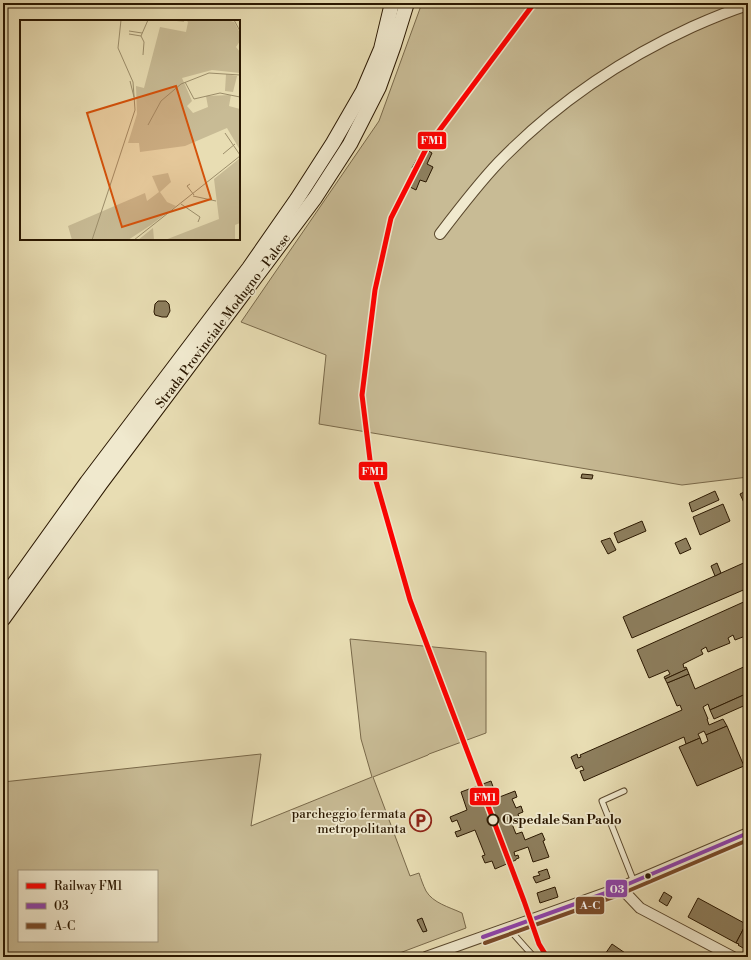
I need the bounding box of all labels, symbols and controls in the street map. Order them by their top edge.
inset map [20,20,240,240]
line badge: FM1 [417,131,447,150]
text: FM1 [420,134,444,148]
street label: Strada Provinciale Modugno - Palese [152,230,294,412]
line badge: FM1 [358,461,388,481]
text: FM1 [361,465,385,479]
line badge: FM1 [469,787,500,806]
text: FM1 [473,791,497,805]
place label: parcheggio fermata metropolitanta [292,806,406,837]
parking icon: parcheggio fermata metropolitanta [408,808,434,834]
place label: Ospedale San Paolo [502,812,622,828]
marker: Ospedale San Paolo [486,813,500,827]
legend [18,870,158,942]
unlabelled marker [643,871,653,881]
text: Railway FM1 [54,879,123,894]
line badge: 03 [605,879,628,898]
text: 03 [610,883,625,897]
line badge: A-C [575,896,605,915]
text: 03 [54,899,69,914]
text: A-C [579,899,600,913]
text: A-C [53,919,75,934]

